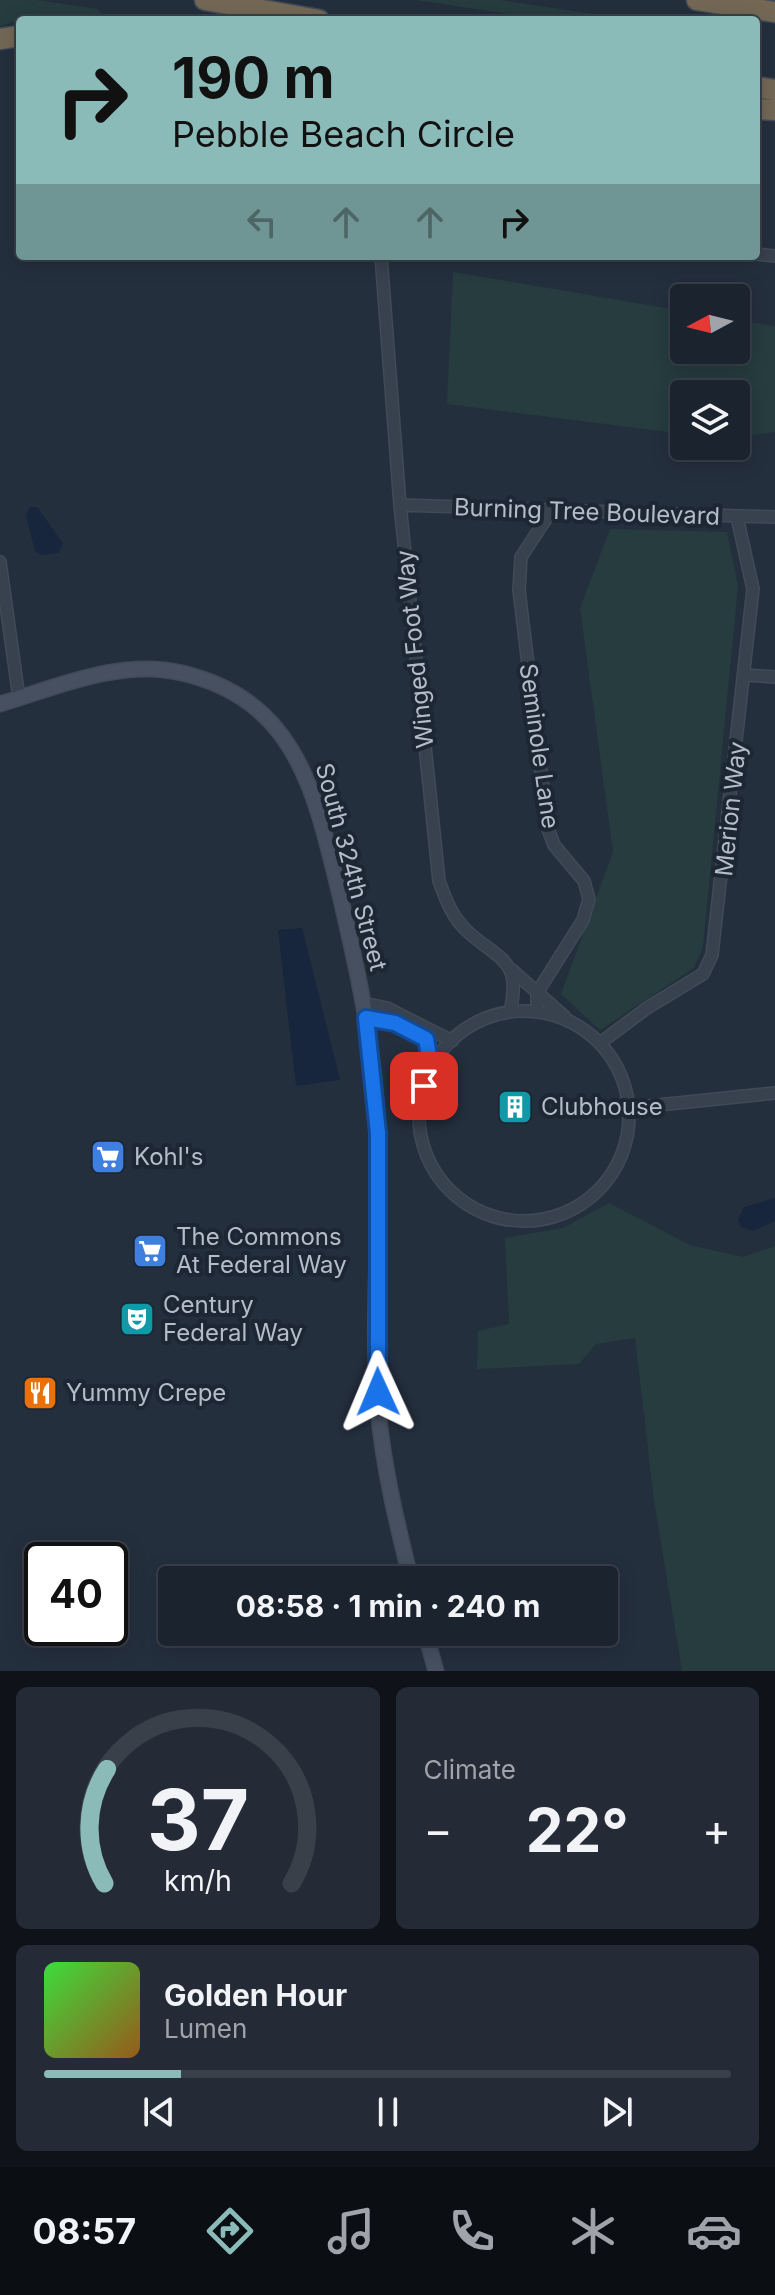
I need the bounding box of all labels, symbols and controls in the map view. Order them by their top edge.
text: 190 m [172,44,335,112]
icon: right [40,48,144,152]
text: Pebble Beach Circle [172,112,515,156]
icon: left [240,200,284,244]
icon: ahead [324,200,368,244]
icon: ahead [408,200,452,244]
icon: right [492,200,536,244]
north arrow [670,284,750,364]
map controls [670,284,750,460]
button: layers [670,380,750,460]
street label: Burning Tree Boulevard [453,492,721,531]
street label: Winged Foot Way [390,548,439,750]
street label: Seminole Lane [514,661,565,830]
street label: Merion Way [709,740,752,878]
street label: South 324th Street [310,760,393,974]
pin [390,1052,458,1120]
icon: arrive [402,1064,446,1108]
building icon: Clubhouse [496,1088,534,1126]
place label: Clubhouse [541,1092,663,1121]
supermarket icon: Kohl's [89,1138,127,1176]
place label: Kohl's [134,1142,203,1171]
place label: The Commons At Federal Way [176,1222,347,1279]
supermarket icon: The Commons At Federal Way [131,1232,169,1270]
place label: Century Federal Way [163,1290,303,1347]
theatre icon: Century Federal Way [118,1300,156,1338]
position arrow [336,1350,420,1434]
restaurant icon: Yummy Crepe [21,1374,59,1412]
place label: Yummy Crepe [66,1378,226,1407]
speed limit sign: 40 [24,1542,128,1646]
text: 08:58 · 1 min · 240 m [236,1588,540,1624]
text: Climate [424,1754,516,1785]
text: 37 [147,1769,249,1870]
text: 22° [526,1794,629,1866]
text: − [424,1803,453,1857]
text: + [702,1803,731,1857]
text: km/h [164,1863,232,1898]
text: Golden Hour [164,1977,347,2013]
text: Lumen [164,2013,247,2044]
icon: previous [137,2090,181,2134]
icon: pause [366,2090,410,2134]
icon: next [595,2090,639,2134]
icon: directions [202,2203,258,2259]
icon: music [323,2203,379,2259]
icon: phone [444,2203,500,2259]
icon: climate [565,2203,621,2259]
icon: car [686,2203,742,2259]
text: 08:57 [33,2209,136,2253]

